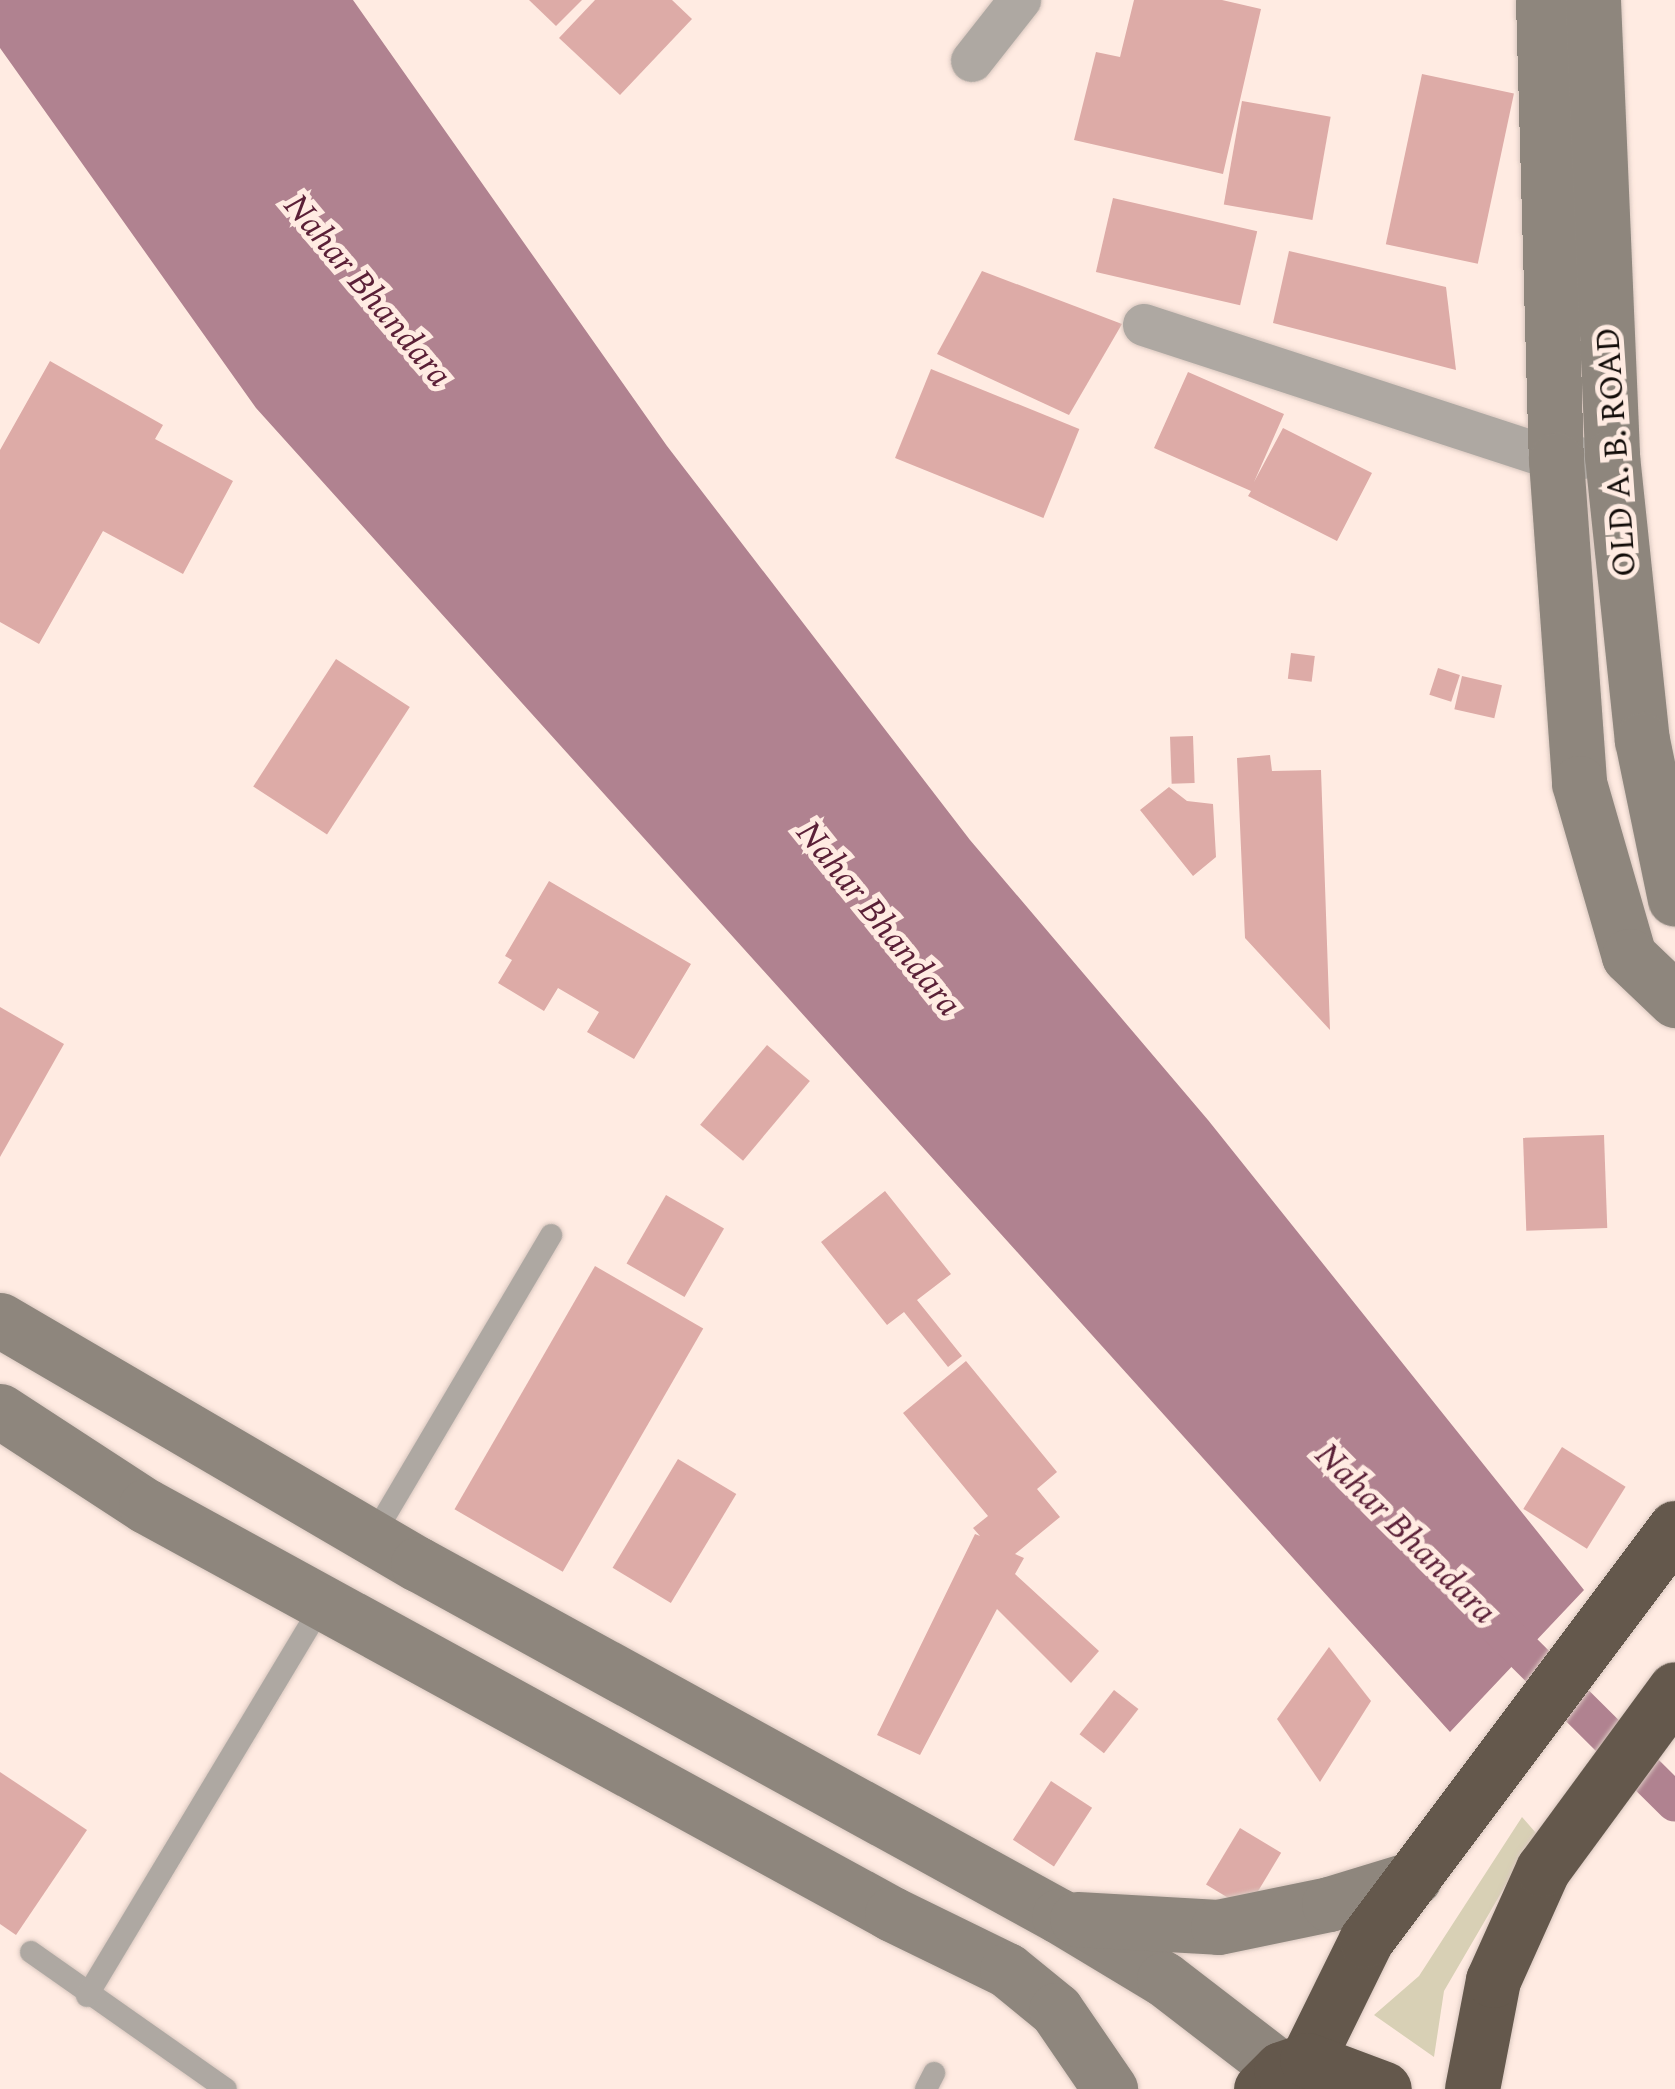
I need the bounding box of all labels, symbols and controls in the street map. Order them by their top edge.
water label: Nahar Bhandara [274,186,460,396]
street label: OLD A. B. ROAD [1590,326,1646,578]
water label: Nahar Bhandara [786,813,970,1025]
water label: Nahar Bhandara [1305,1434,1505,1634]

